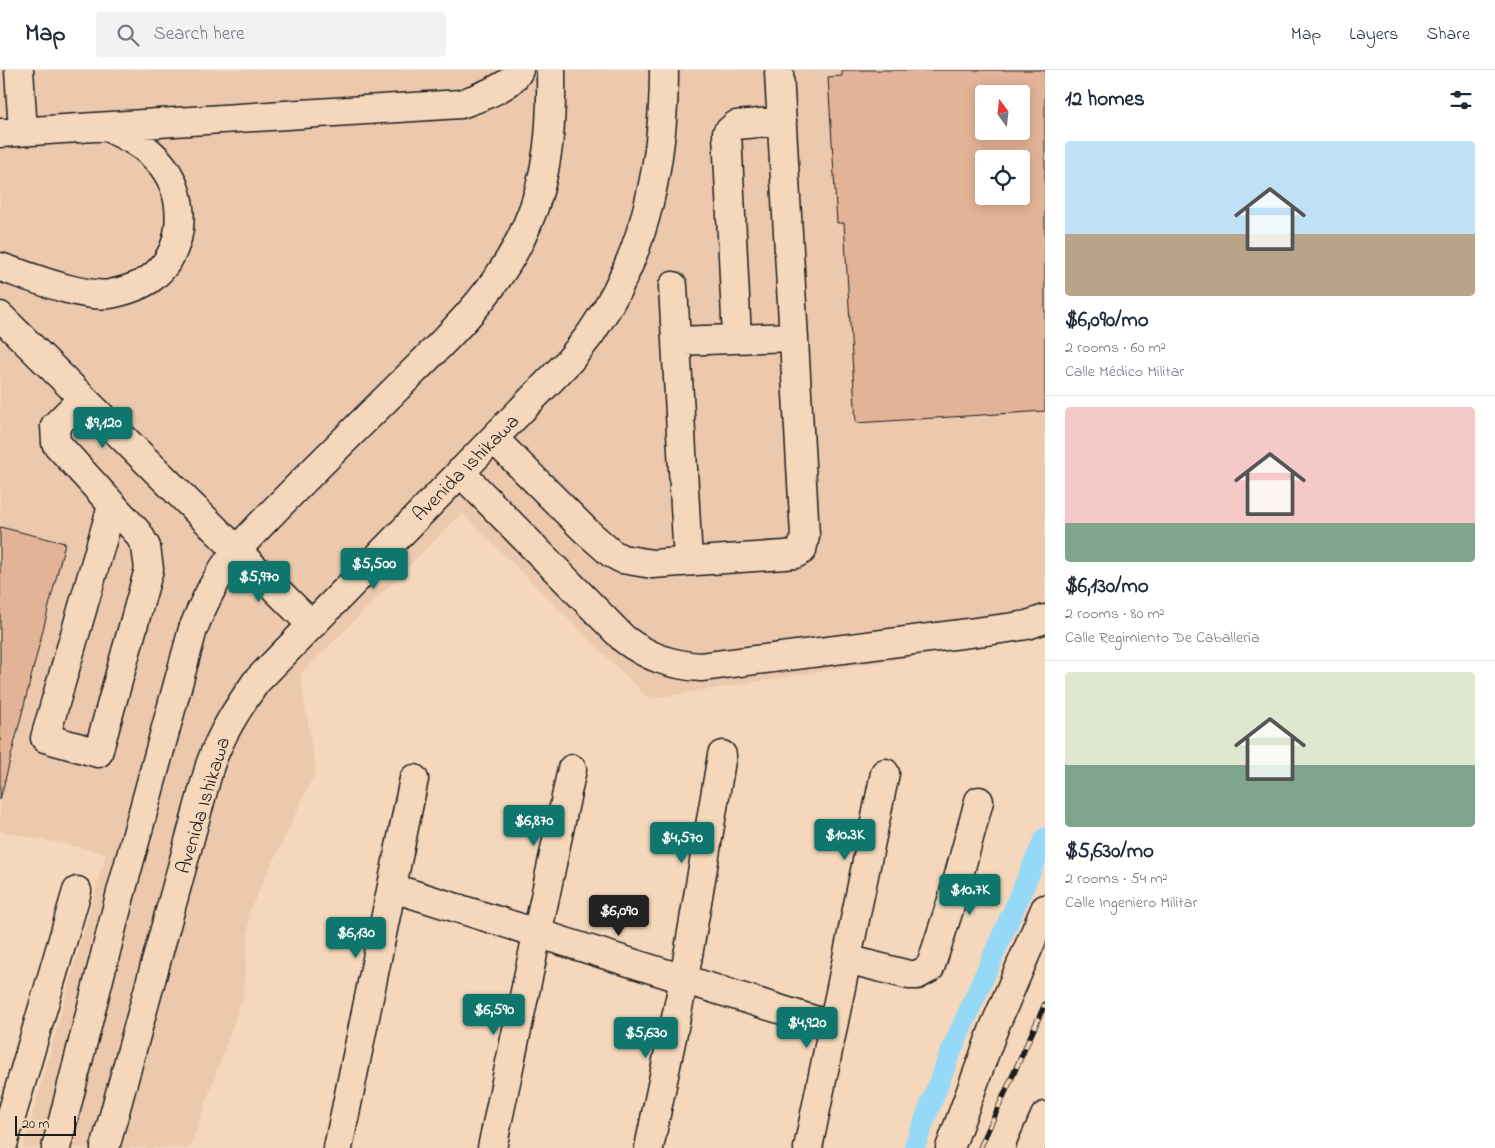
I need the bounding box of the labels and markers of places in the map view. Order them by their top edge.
pin: $9,120 [62,406,144,449]
pin: $5,500 [333,548,415,590]
pin: $5,970 [218,560,300,603]
pin: $6,870 [493,804,575,847]
pin: $10.3K [804,818,886,861]
pin: $4,570 [641,822,723,864]
pin: $10.7K [929,874,1011,916]
pin: $6,090 [578,894,660,937]
pin: $6,130 [315,916,397,959]
pin: $6,590 [453,994,535,1036]
pin: $4,920 [766,1006,848,1049]
pin: $5,630 [605,1016,687,1059]

